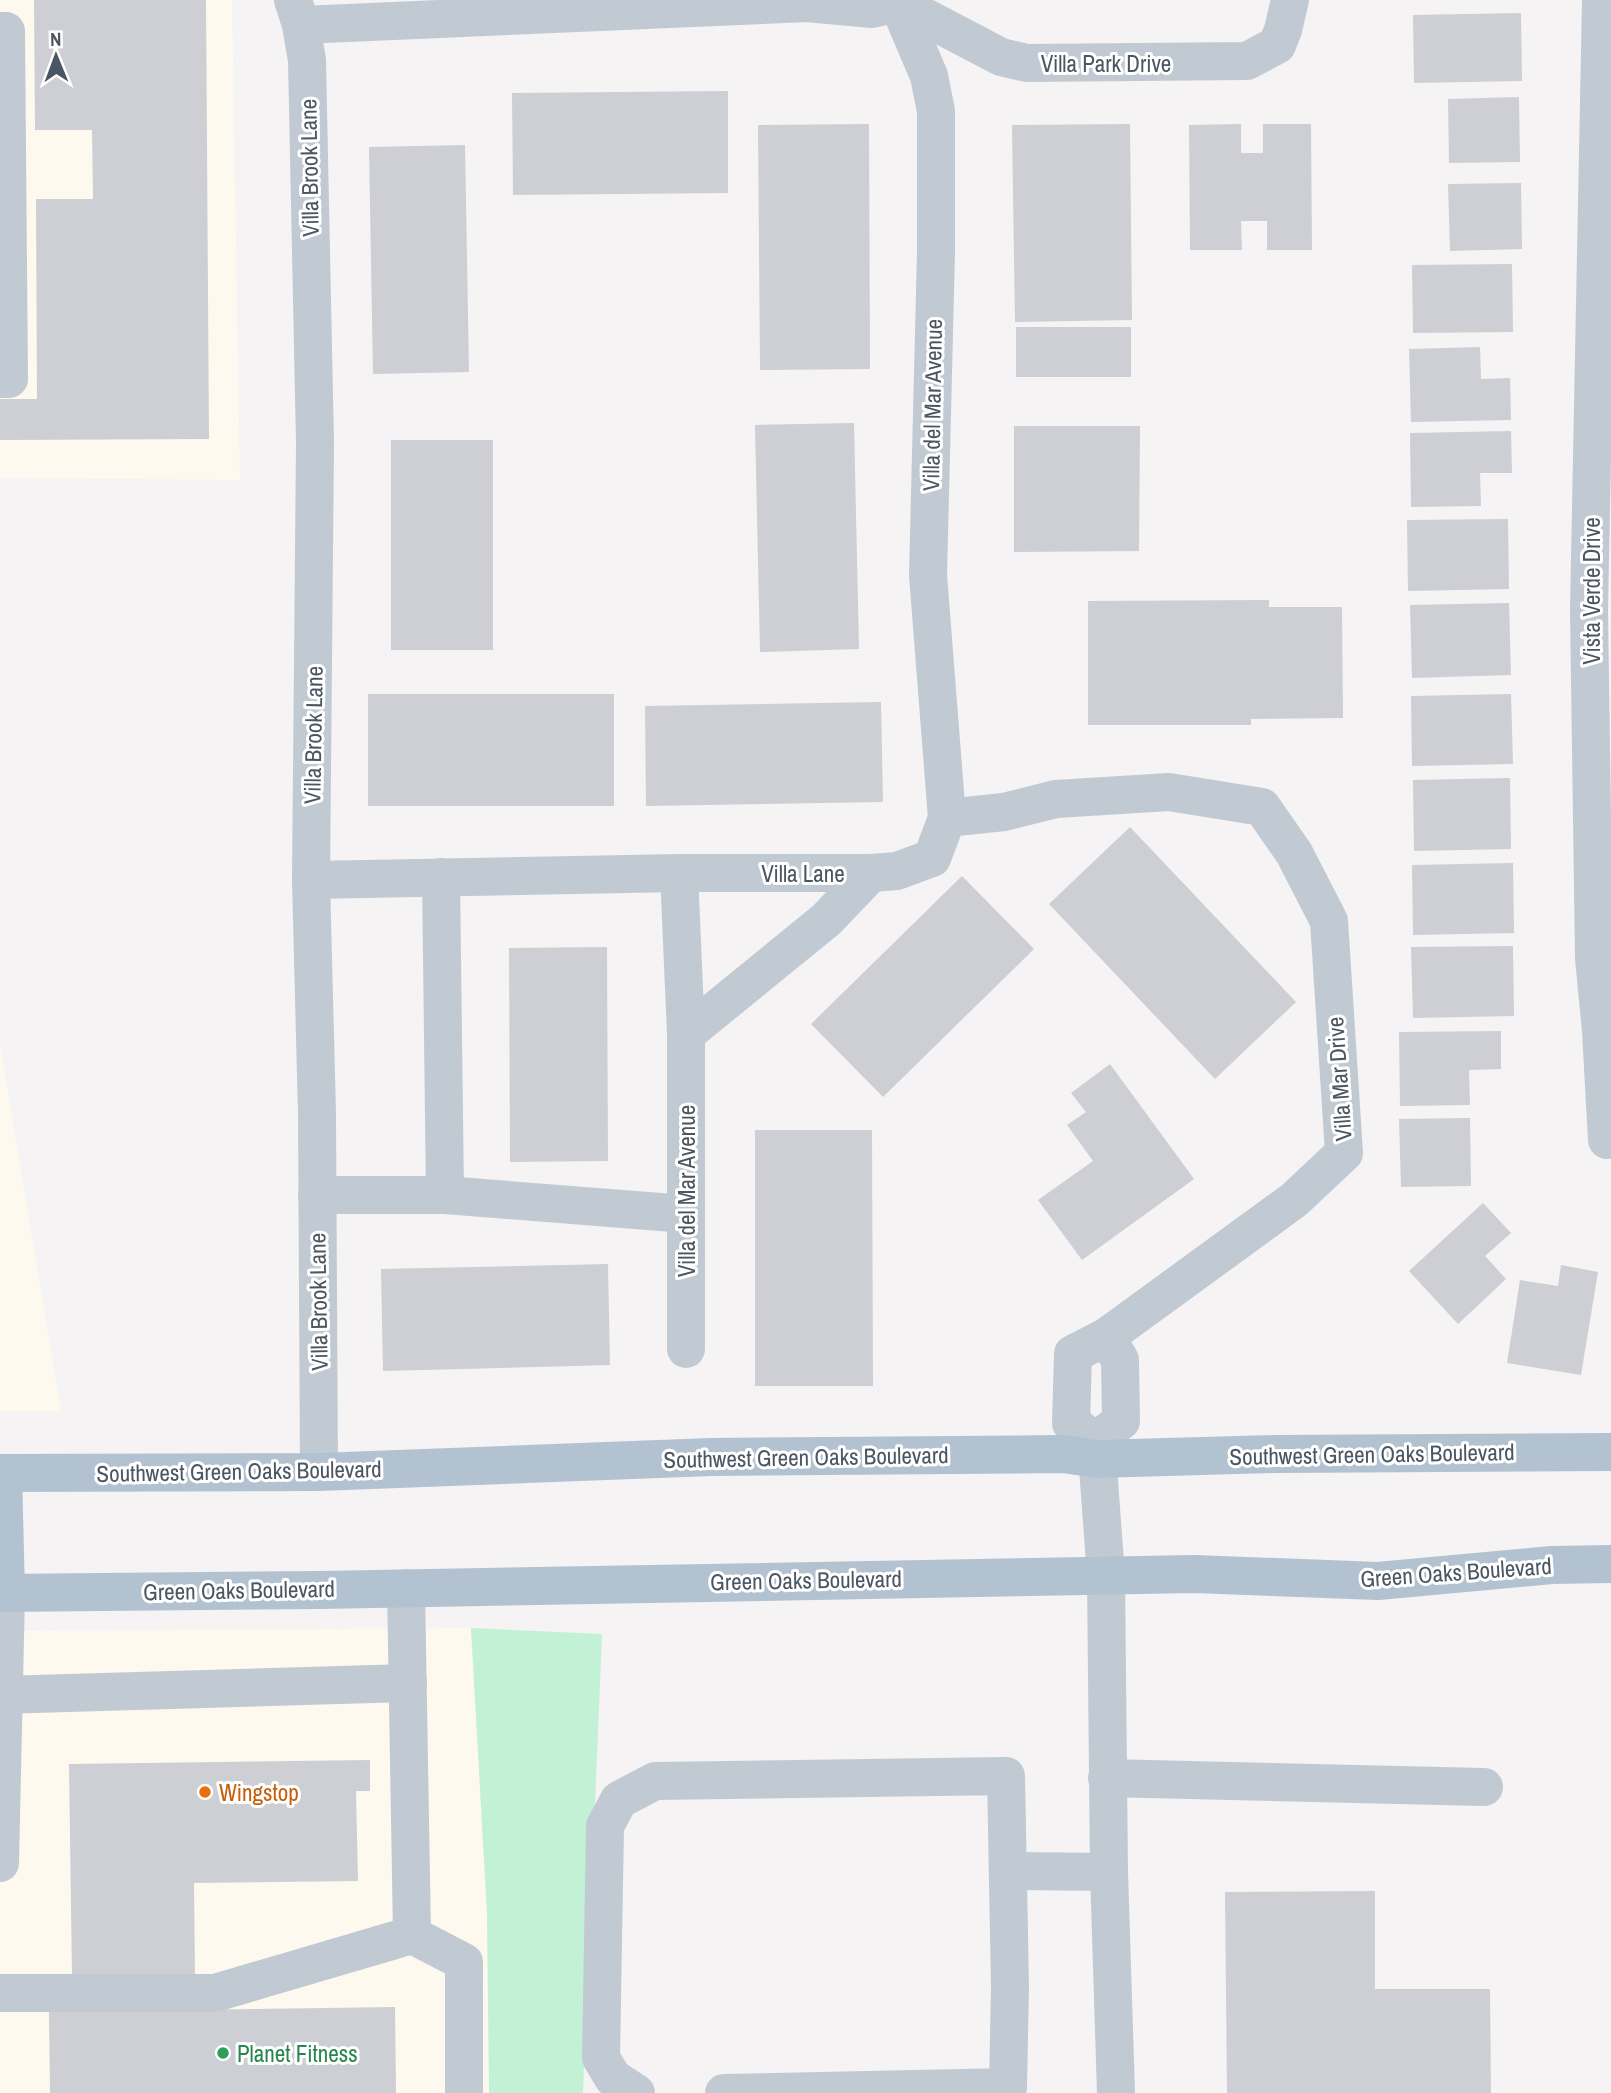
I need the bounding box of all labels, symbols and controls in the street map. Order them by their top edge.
north arrow [21,21,91,91]
text: N [50,26,62,52]
street label: Villa Park Drive [1041,48,1171,79]
street label: Villa Brook Lane [292,99,326,237]
street label: Villa del Mar Avenue [915,319,949,491]
street label: Vista Verde Drive [1576,517,1607,665]
street label: Villa Brook Lane [296,666,330,804]
street label: Villa Lane [761,858,845,889]
street label: Villa Mar Drive [1319,1016,1359,1142]
street label: Villa del Mar Avenue [671,1105,702,1277]
street label: Villa Brook Lane [301,1233,335,1371]
street label: Southwest Green Oaks Boulevard [1229,1436,1515,1472]
street label: Southwest Green Oaks Boulevard [663,1439,949,1475]
street label: Southwest Green Oaks Boulevard [96,1453,382,1489]
street label: Green Oaks Boulevard [1359,1550,1553,1594]
street label: Green Oaks Boulevard [710,1563,902,1597]
street label: Green Oaks Boulevard [143,1573,335,1607]
place label: Wingstop [219,1777,299,1808]
marker: Wingstop [197,1784,213,1800]
place label: Planet Fitness [237,2038,358,2069]
marker: Planet Fitness [215,2045,231,2061]

